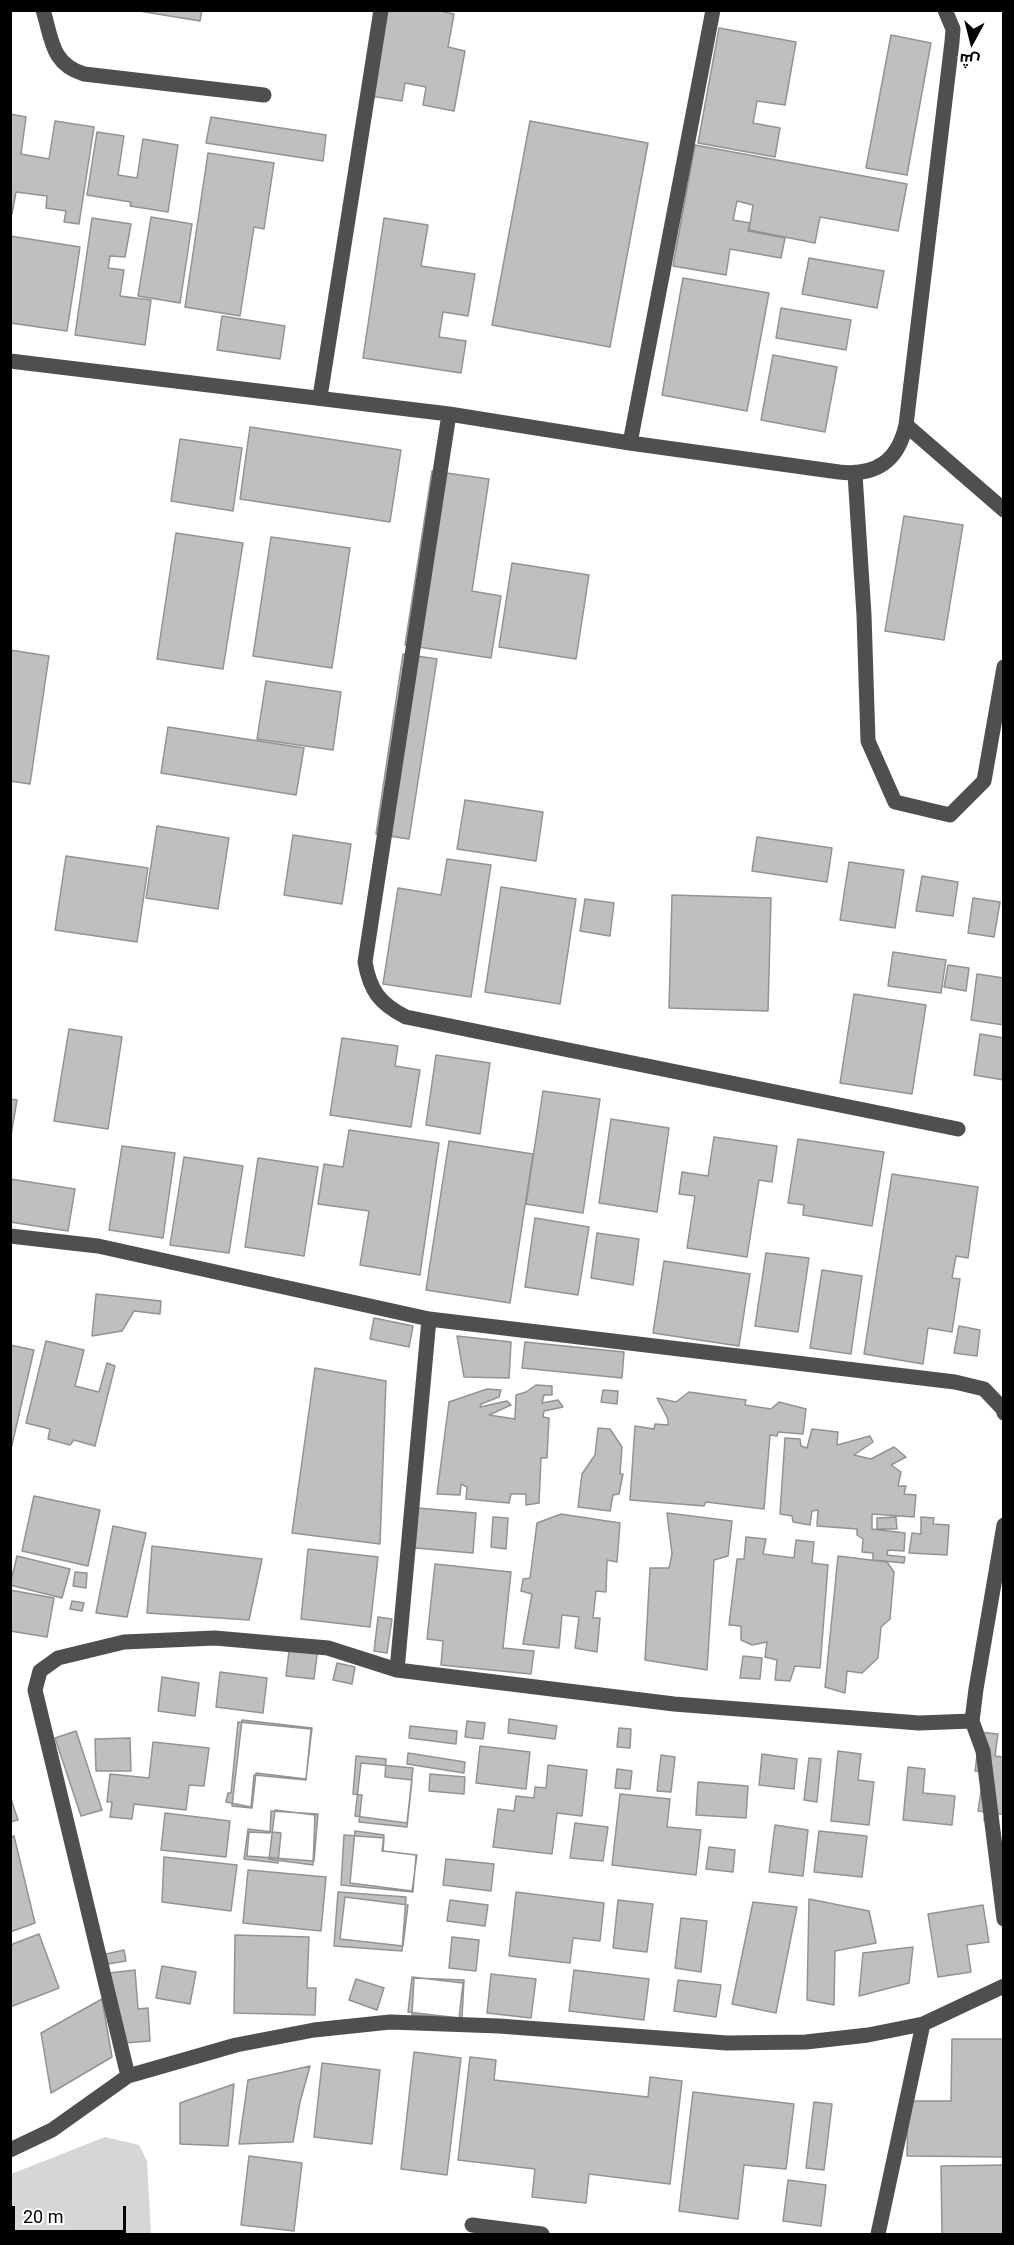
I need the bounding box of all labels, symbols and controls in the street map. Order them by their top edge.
north arrow [942,12,1002,72]
text: ش [958,50,981,71]
scale bar [15,2194,129,2232]
text: 20 m [23,2206,63,2227]

